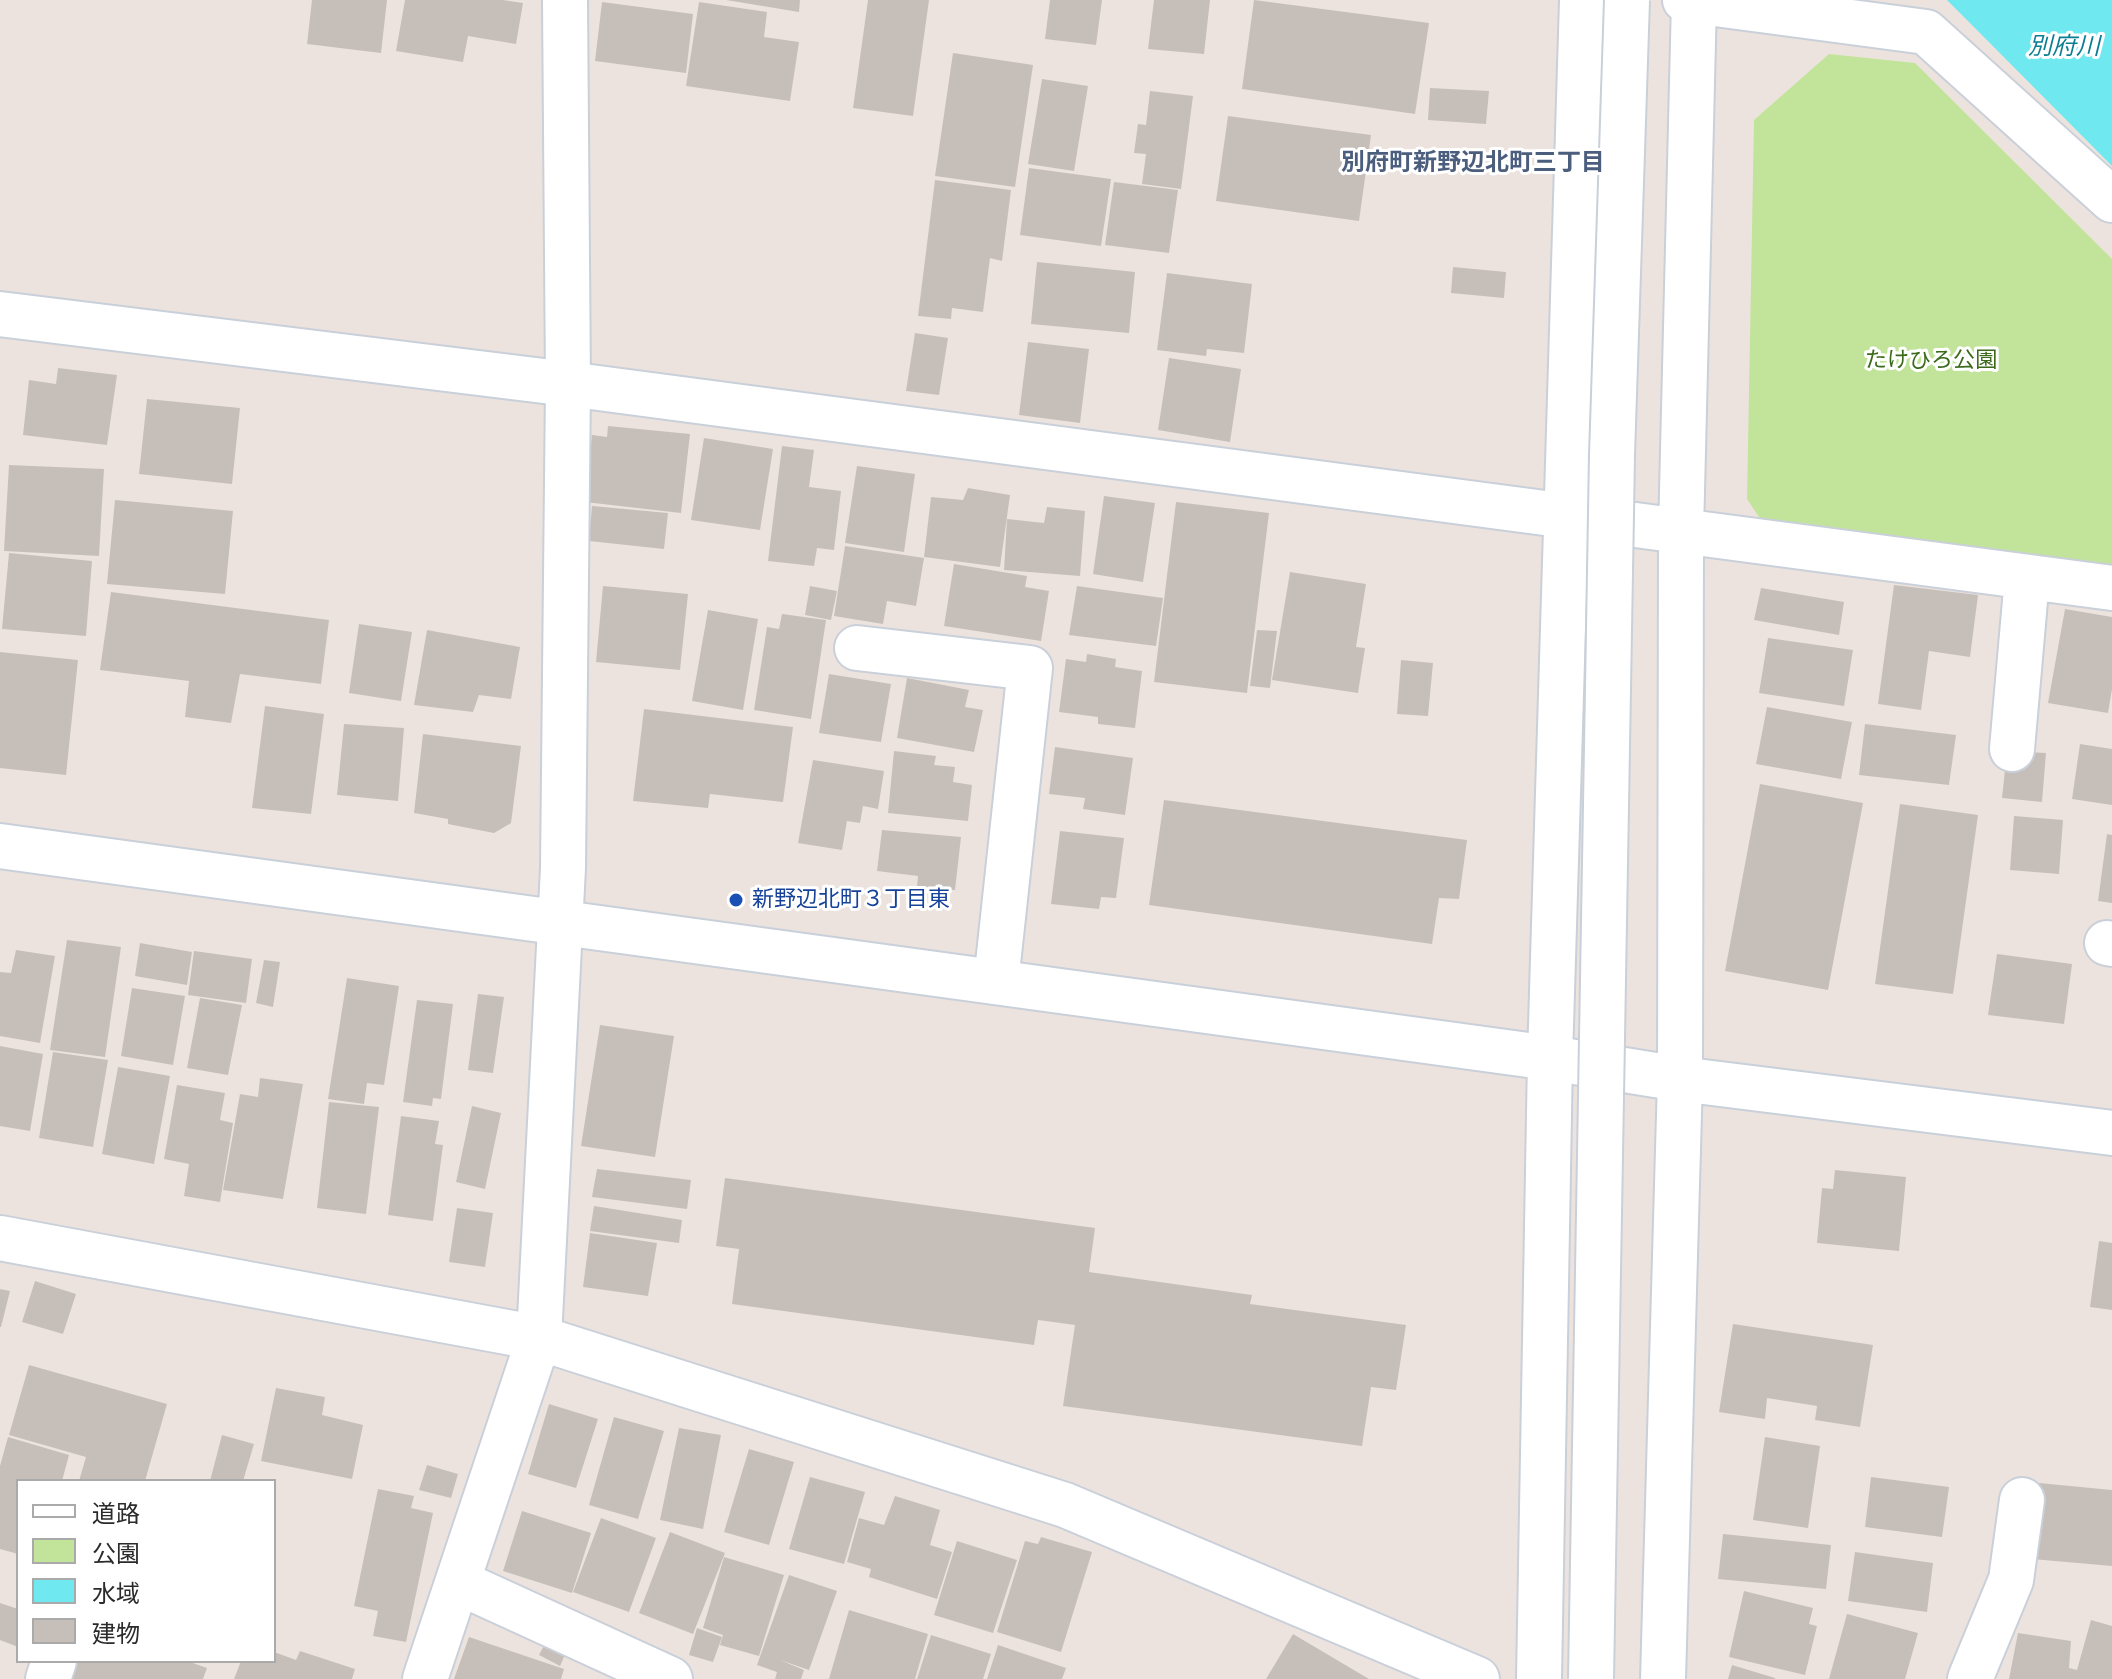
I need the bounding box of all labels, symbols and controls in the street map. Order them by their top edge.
water label: 別府川 [2028,34,2100,62]
district label: 別府町新野辺北町三丁目 [1341,150,1605,178]
park label: たけひろ公園 [1865,348,1997,374]
place label: 新野辺北町３丁目東 [752,887,950,913]
marker: 新野辺北町３丁目東 [727,891,745,909]
legend [16,1479,276,1663]
text: 道路 [92,1500,140,1528]
text: 公園 [92,1540,140,1568]
text: 水域 [92,1580,140,1608]
text: 建物 [92,1620,140,1648]

